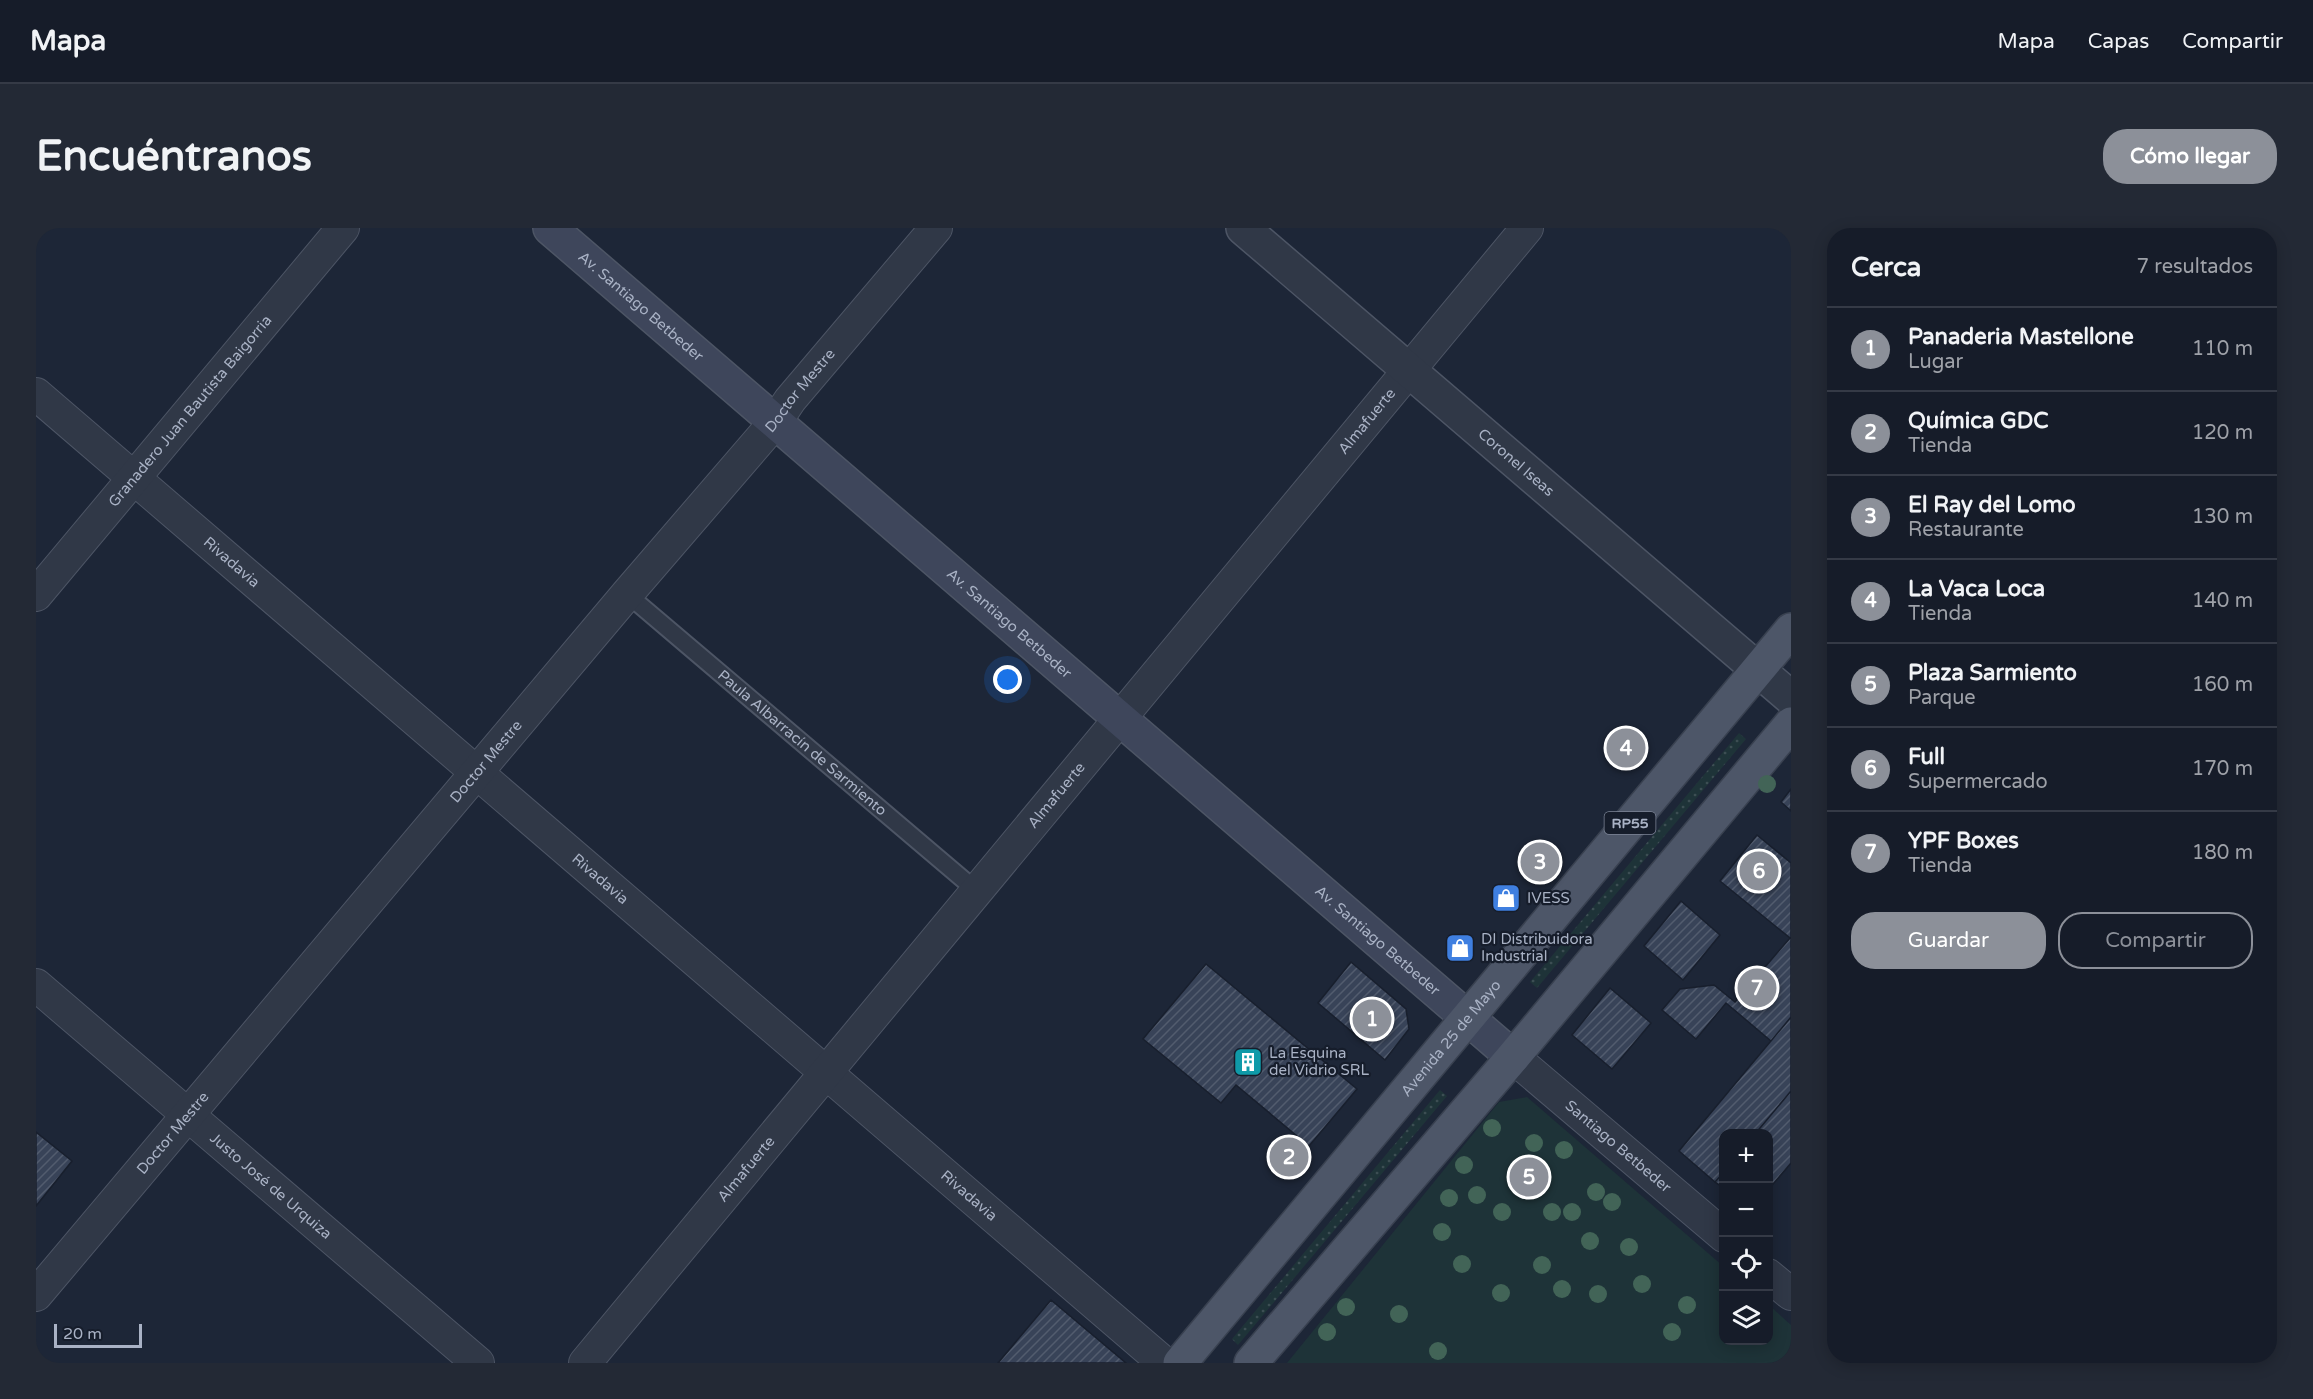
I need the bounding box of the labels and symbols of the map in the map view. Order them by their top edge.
street label: Av. Santiago Betbeder [575,248,707,365]
street label: Granadero Juan Bautista Baigorria [105,311,275,511]
street label: Doctor Mestre [761,345,839,436]
street label: Almafuerte [1334,385,1399,458]
street label: Coronel Iseas [1474,425,1558,500]
street label: Rivadavia [200,533,264,591]
street label: Av. Santiago Betbeder [943,565,1076,682]
your location [993,665,1022,694]
street label: Paula Albarracín de Sarmiento [714,666,890,820]
street label: Doctor Mestre [446,716,526,806]
pin: 4 [1606,726,1646,770]
street label: Almafuerte [1024,759,1089,832]
road number: RP55 [1604,812,1656,834]
pin: 3 [1520,840,1560,884]
pin: 6 [1740,848,1778,894]
street label: Rivadavia [568,850,632,908]
street label: Av. Santiago Betbeder [1311,882,1444,999]
shop icon: IVESS [1490,882,1522,914]
place label: IVESS [1527,889,1570,907]
place label: DI Distribuidora Industrial [1481,930,1593,965]
shop icon: DI Distribuidora Industrial [1444,932,1476,964]
pin: 7 [1738,966,1776,1011]
street label: Avenida 25 de Mayo [1397,976,1505,1100]
pin: 1 [1352,996,1392,1042]
place label: La Esquina del Vidrio SRL [1269,1044,1369,1079]
building icon: La Esquina del Vidrio SRL [1232,1046,1264,1078]
street label: Doctor Mestre [133,1088,212,1178]
street label: Santiago Betbeder [1562,1096,1675,1196]
street label: Justo José de Urquiza [206,1129,335,1243]
street label: Almafuerte [713,1132,778,1206]
pin: 2 [1270,1134,1308,1180]
pin: 5 [1510,1154,1548,1200]
street label: Rivadavia [937,1166,1001,1225]
scale bar [54,1321,142,1348]

